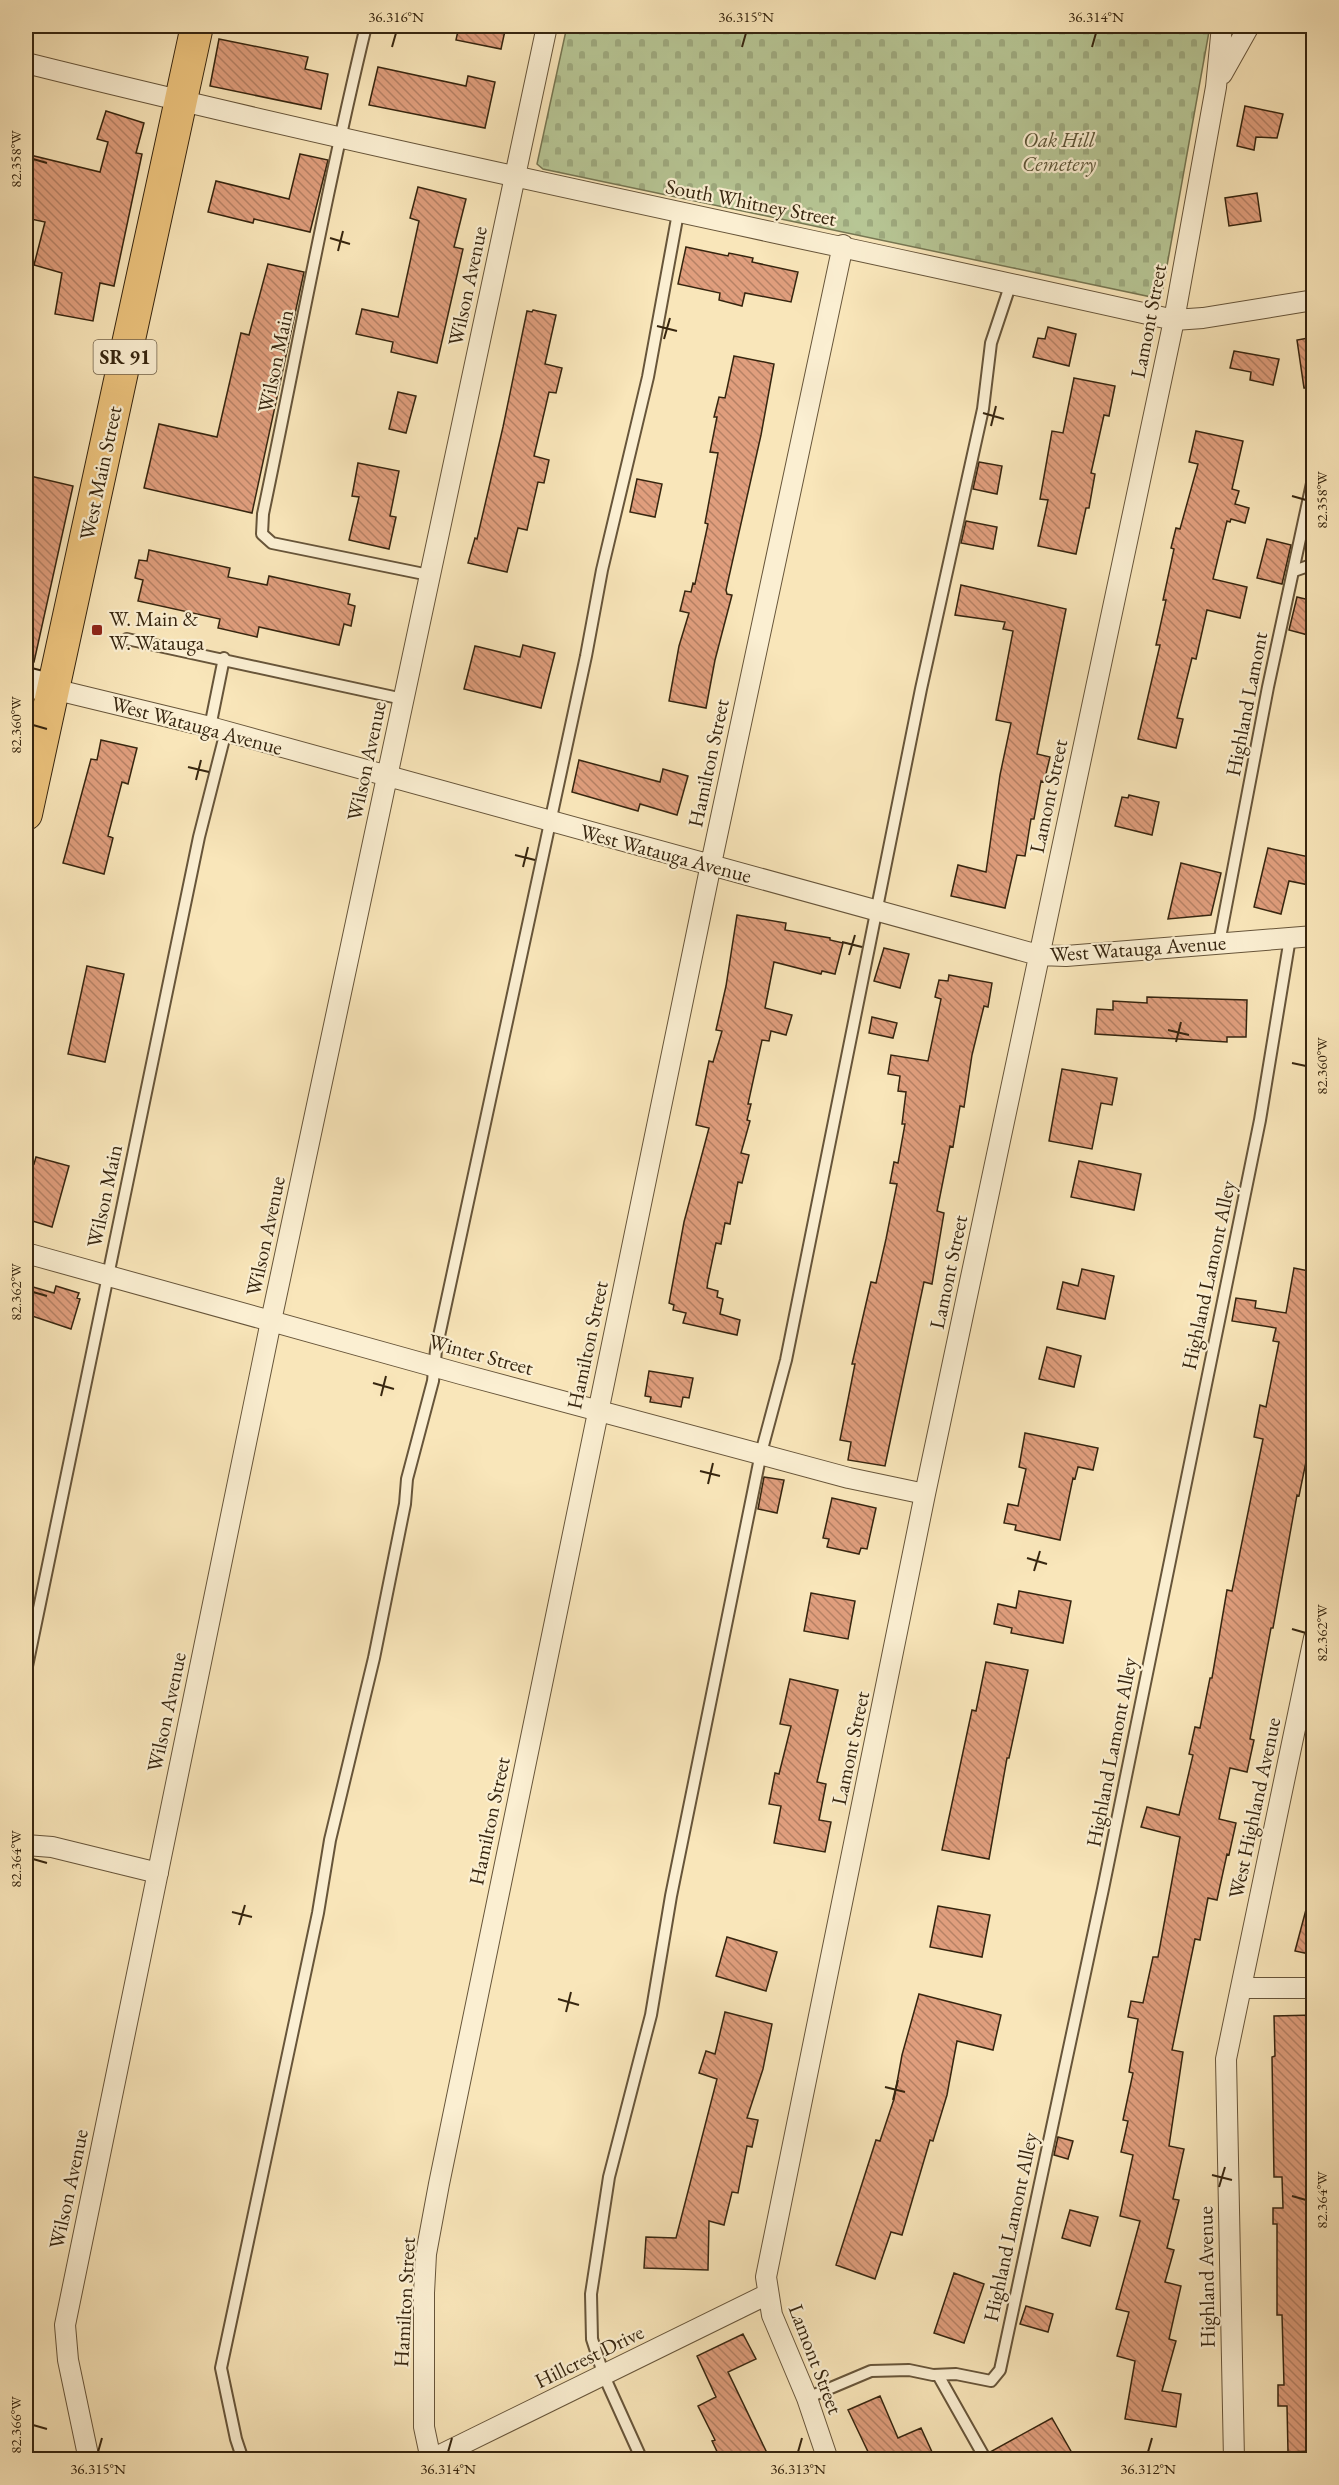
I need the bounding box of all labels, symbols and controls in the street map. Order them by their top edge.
text: 36.316°N [368,7,424,26]
text: 36.315°N [718,7,774,26]
text: 36.314°N [1068,7,1124,26]
park label: Oak Hill Cemetery [1022,126,1096,177]
text: 82.358°W [6,130,25,188]
street label: South Whitney Street [663,172,839,232]
street label: Wilson Avenue [441,224,493,348]
street label: Lamont Street [1124,261,1172,380]
street label: Wilson Main [251,307,299,415]
road number: SR 91 [94,340,156,374]
street label: West Main Street [73,403,127,542]
text: 82.358°W [1312,471,1331,529]
place label: W. Main & W. Watauga [109,605,205,656]
marker: W. Main & W. Watauga [90,623,104,637]
street label: Highland Lamont [1219,629,1273,778]
street label: West Watauga Avenue [108,689,286,761]
text: 82.360°W [6,696,25,754]
street label: Hamilton Street [681,696,735,830]
street label: Wilson Avenue [340,699,392,823]
street label: Lamont Street [1023,736,1073,855]
street label: West Watauga Avenue [577,817,755,889]
street label: West Watauga Avenue [1049,928,1227,968]
text: 82.360°W [1312,1037,1331,1095]
street label: Wilson Main [80,1142,128,1250]
street label: Wilson Avenue [239,1174,291,1298]
street label: Highland Lamont Alley [1175,1177,1241,1372]
street label: Lamont Street [923,1212,973,1331]
text: 82.362°W [6,1263,25,1321]
street label: Hamilton Street [560,1278,614,1412]
street label: Winter Street [426,1327,537,1381]
text: 82.362°W [1312,1604,1331,1662]
street label: Wilson Avenue [140,1650,192,1774]
street label: Highland Lamont Alley [1079,1654,1143,1849]
street label: Lamont Street [825,1688,875,1807]
street label: West Highland Avenue [1222,1715,1286,1901]
street label: Hamilton Street [462,1754,516,1888]
text: 82.364°W [6,1830,25,1888]
street label: Wilson Avenue [42,2127,94,2251]
street label: Highland Lamont Alley [977,2129,1043,2324]
text: 82.364°W [1312,2171,1331,2229]
street label: Highland Avenue [1191,2206,1221,2348]
street label: Hamilton Street [387,2236,421,2368]
street label: Lamont Street [783,2300,849,2418]
street label: Hillcrest Drive [530,2318,648,2394]
text: 82.366°W [6,2396,25,2454]
text: 36.315°N [70,2459,126,2478]
text: 36.314°N [420,2459,476,2478]
text: 36.313°N [770,2459,826,2478]
text: 36.312°N [1120,2459,1176,2478]

